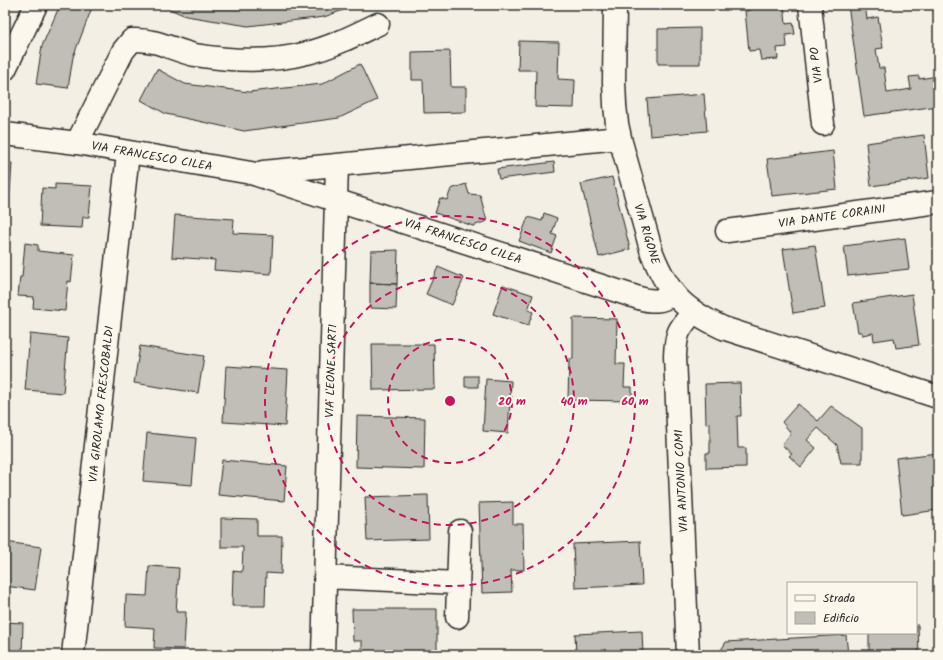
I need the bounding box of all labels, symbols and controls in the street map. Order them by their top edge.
street label: VIA PO [805,45,828,84]
street label: VIA FRANCESCO CILEA [90,136,214,176]
street label: VIA DANTE CORAINI [777,200,887,233]
street label: VIA RIGONE [628,201,665,268]
street label: VIA FRANCESCO CILEA [402,213,524,269]
street label: VIA LEONE SARTI [320,323,343,418]
street label: VIA GIROLAMO FRESCOBALDI [84,325,119,483]
text: 20 m [498,392,526,411]
text: 40 m [560,392,588,411]
text: 60 m [621,392,649,411]
centre of rings [443,394,457,408]
street label: VIA ANTONIO COMI [669,429,694,533]
legend [787,582,917,634]
text: Strada [823,589,856,608]
text: Edificio [823,609,859,628]

